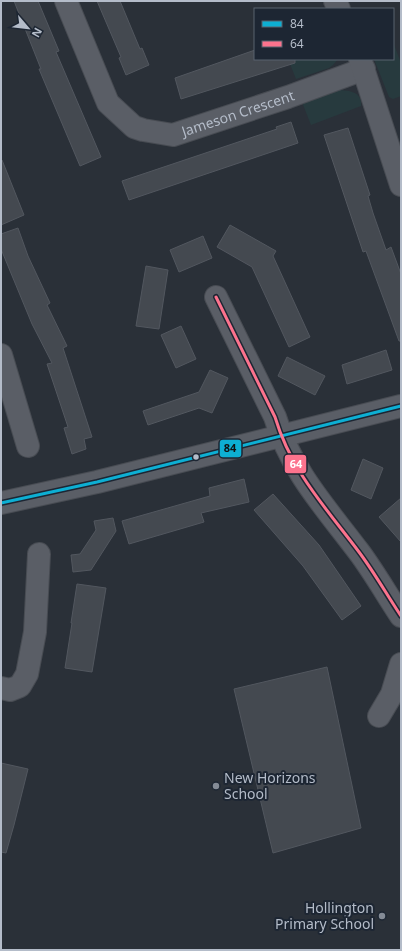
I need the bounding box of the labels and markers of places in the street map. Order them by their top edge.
unlabelled marker [191,452,201,462]
place label: New Horizons School [224,768,316,803]
marker: New Horizons School [211,781,221,791]
place label: Hollington Primary School [275,898,374,933]
marker: Hollington Primary School [377,911,387,921]

